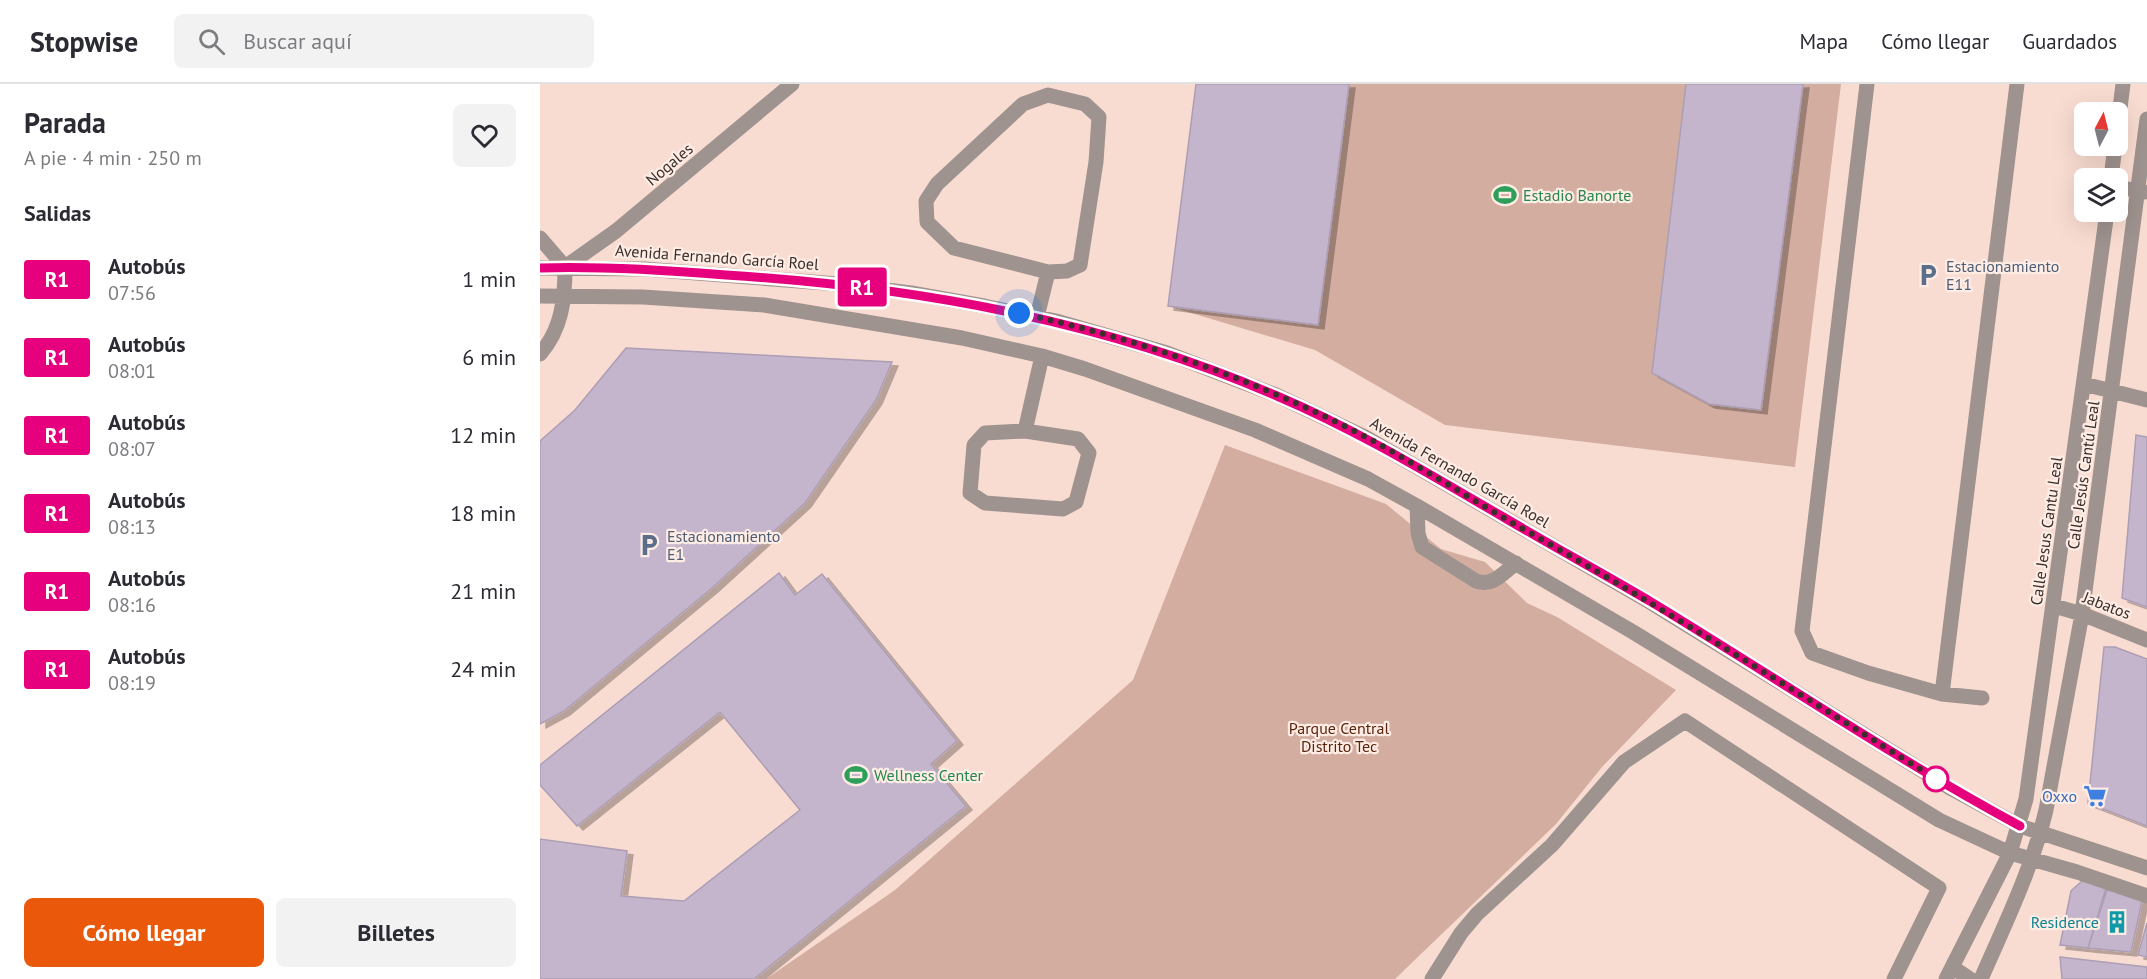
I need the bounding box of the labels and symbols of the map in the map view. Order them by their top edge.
north arrow [2074,102,2128,156]
street label: Nogales [641,138,697,189]
sports icon: Estadio Banorte [1492,182,1518,208]
place label: Estadio Banorte [1523,185,1631,205]
street label: Avenida Fernando García Roel [615,240,820,274]
place label: Estacionamiento E11 [1946,256,2059,294]
parking icon: Estacionamiento E11 [1915,262,1941,288]
line badge: R1 [835,268,889,306]
your location [1004,298,1034,328]
street label: Calle Jesús Cantú Leal [2063,399,2103,550]
street label: Avenida Fernando García Roel [1367,412,1554,532]
street label: Calle Jesus Cantu Leal [2026,455,2066,606]
place label: Estacionamiento E1 [667,526,780,564]
parking icon: Estacionamiento E1 [636,532,662,558]
street label: Jabatos [2079,586,2134,623]
park label: Parque Central Distrito Tec [1289,718,1389,756]
sports icon: Wellness Center [843,762,869,788]
place label: Wellness Center [874,765,984,785]
unlabelled marker [1923,766,1949,792]
supermarket icon: Oxxo [2082,783,2108,809]
place label: Oxxo [2042,786,2077,806]
building icon: Residence [2104,909,2130,935]
place label: Residence [2031,912,2099,932]

